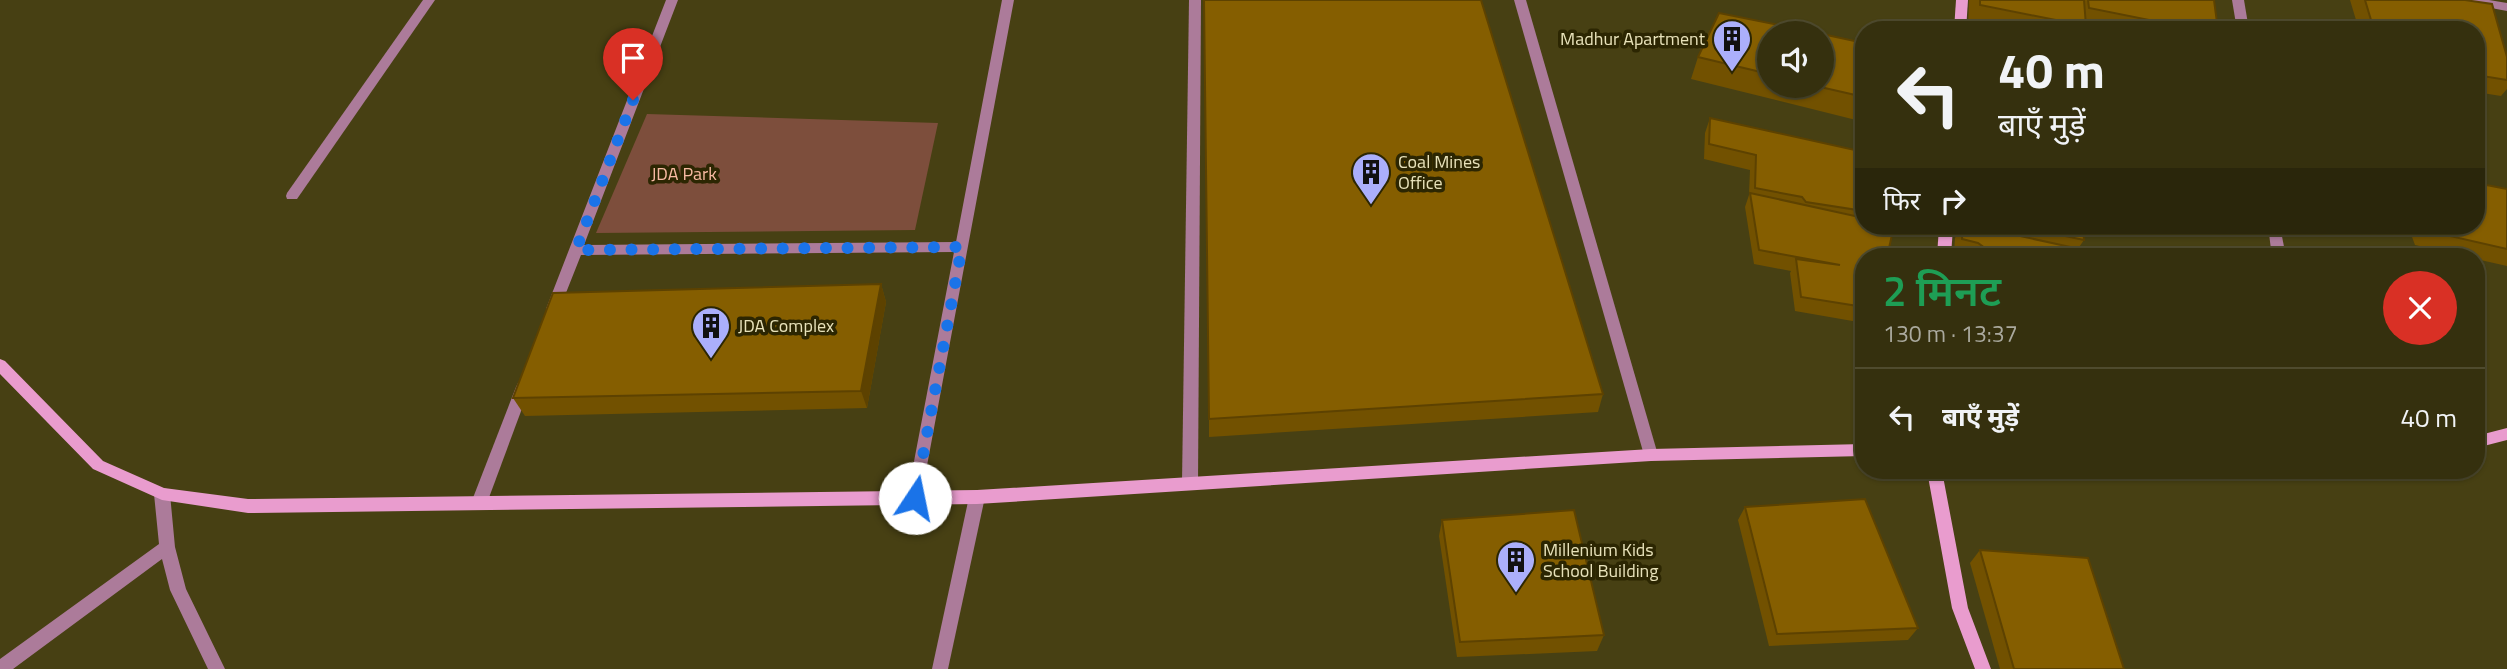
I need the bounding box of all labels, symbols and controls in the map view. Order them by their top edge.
building icon: Madhur Apartment [1711,18,1753,73]
map controls [1757,21,1834,98]
button: sound [1757,21,1834,98]
place label: Madhur Apartment [1560,25,1706,52]
pin [603,28,663,100]
text: 40 m [1998,32,2105,107]
icon: arrive [614,39,652,77]
icon: left [1883,49,1974,140]
text: बाएँ मुड़ें [1998,100,2086,148]
place label: Coal Mines Office [1398,148,1480,196]
building icon: Coal Mines Office [1350,151,1392,206]
park label: JDA Park [651,160,717,187]
text: फिर [1883,181,1920,220]
icon: right [1934,182,1972,220]
text: 2 मिनट [1883,258,2001,322]
button: close [2383,271,2457,345]
building icon: JDA Complex [690,305,732,360]
place label: JDA Complex [738,312,834,339]
text: 130 m · 13:37 [1883,316,2018,351]
text: बाएँ मुड़ें [1942,397,2019,436]
icon: left [1883,398,1921,436]
text: 40 m [2400,398,2457,437]
position arrow [878,461,952,535]
place label: Millenium Kids School Building [1543,536,1659,584]
building icon: Millenium Kids School Building [1495,539,1537,594]

